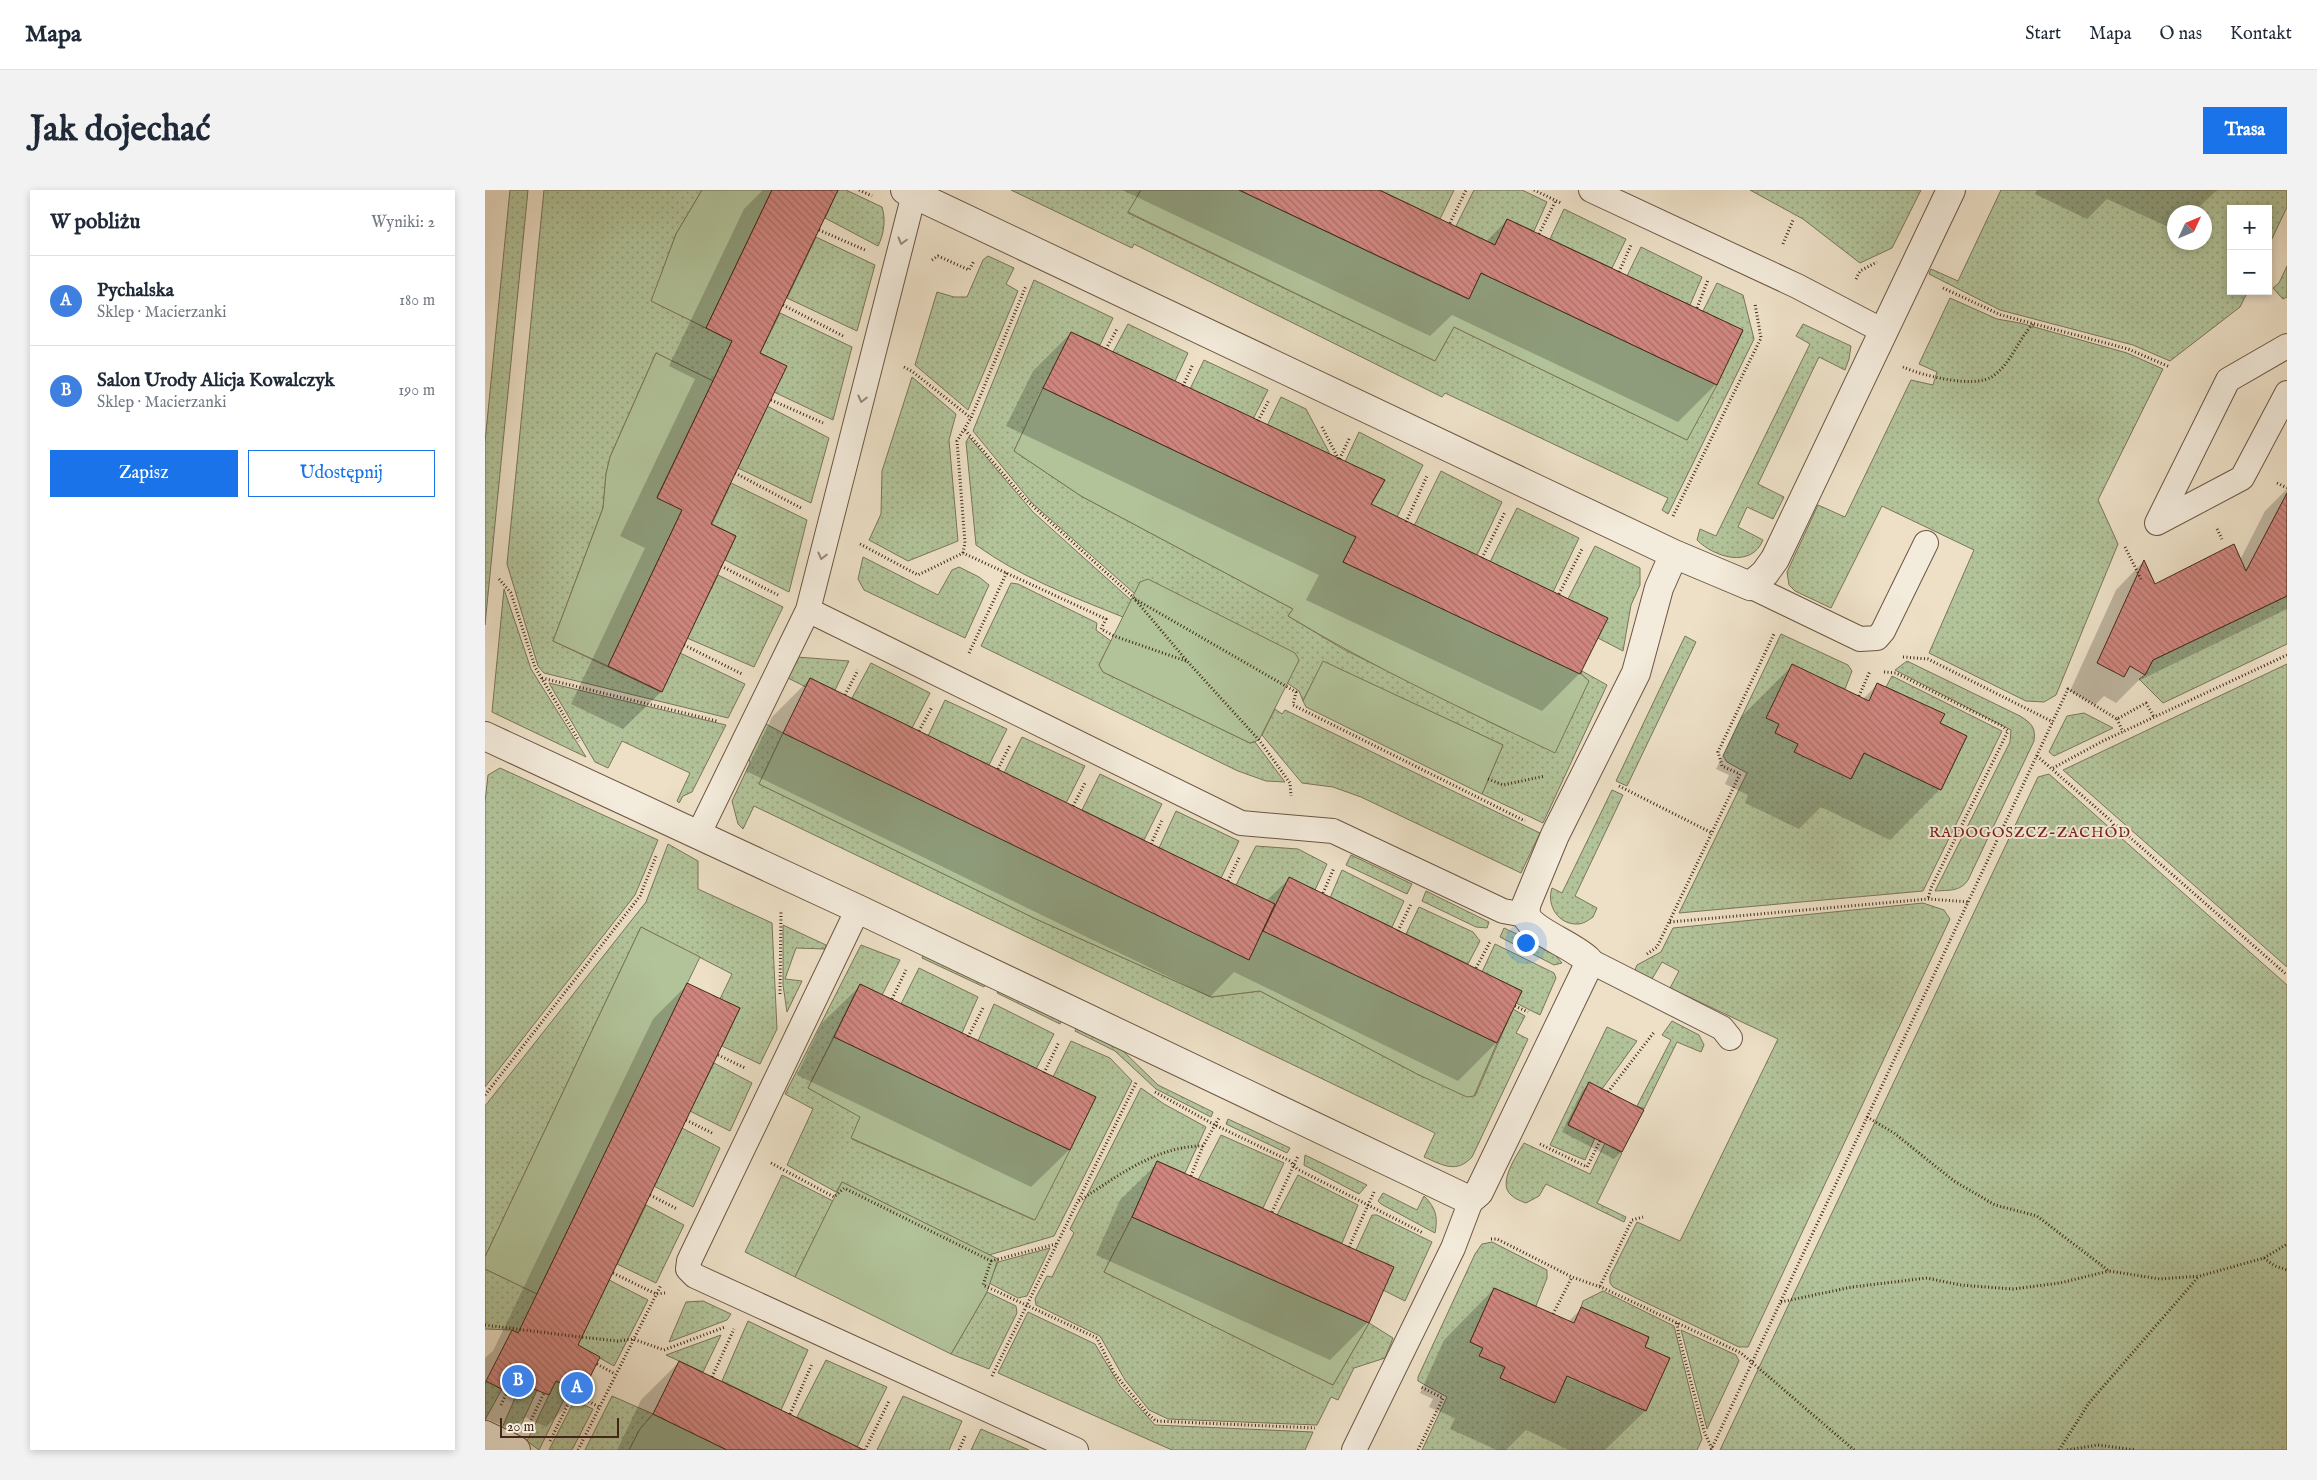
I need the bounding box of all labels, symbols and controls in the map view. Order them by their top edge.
text: Mapa [25,19,81,50]
text: Start [2025,23,2061,46]
text: Mapa [2089,23,2132,46]
text: O nas [2160,23,2202,46]
text: Kontakt [2230,23,2292,46]
button: Trasa [2203,107,2287,154]
text: Jak dojechać [30,108,210,153]
north arrow [2167,205,2212,250]
map controls [2227,205,2272,295]
button: + [2227,205,2272,250]
text: W pobliżu [50,209,140,236]
text: Wyniki: 2 [371,213,435,233]
one-way arrow [897,237,908,246]
button: − [2227,250,2272,295]
text: Pychalska [97,279,174,303]
text: A [61,291,71,311]
text: 180 m [399,291,435,311]
text: Sklep · Macierzanki [97,303,227,323]
text: Salon Urody Alicja Kowalczyk [97,369,335,393]
text: B [61,381,71,401]
text: 190 m [398,381,435,401]
text: Sklep · Macierzanki [97,393,227,413]
one-way arrow [857,394,868,403]
button: Zapisz [50,450,238,497]
button: Udostępnij [248,450,435,497]
one-way arrow [817,552,828,561]
district label: RADOGOSZCZ-ZACHÓD [1929,823,2131,842]
your location [1513,930,1539,956]
pin: B [502,1362,534,1400]
pin: A [561,1369,593,1407]
scale bar [500,1415,619,1438]
text: 20 m [507,1418,534,1436]

